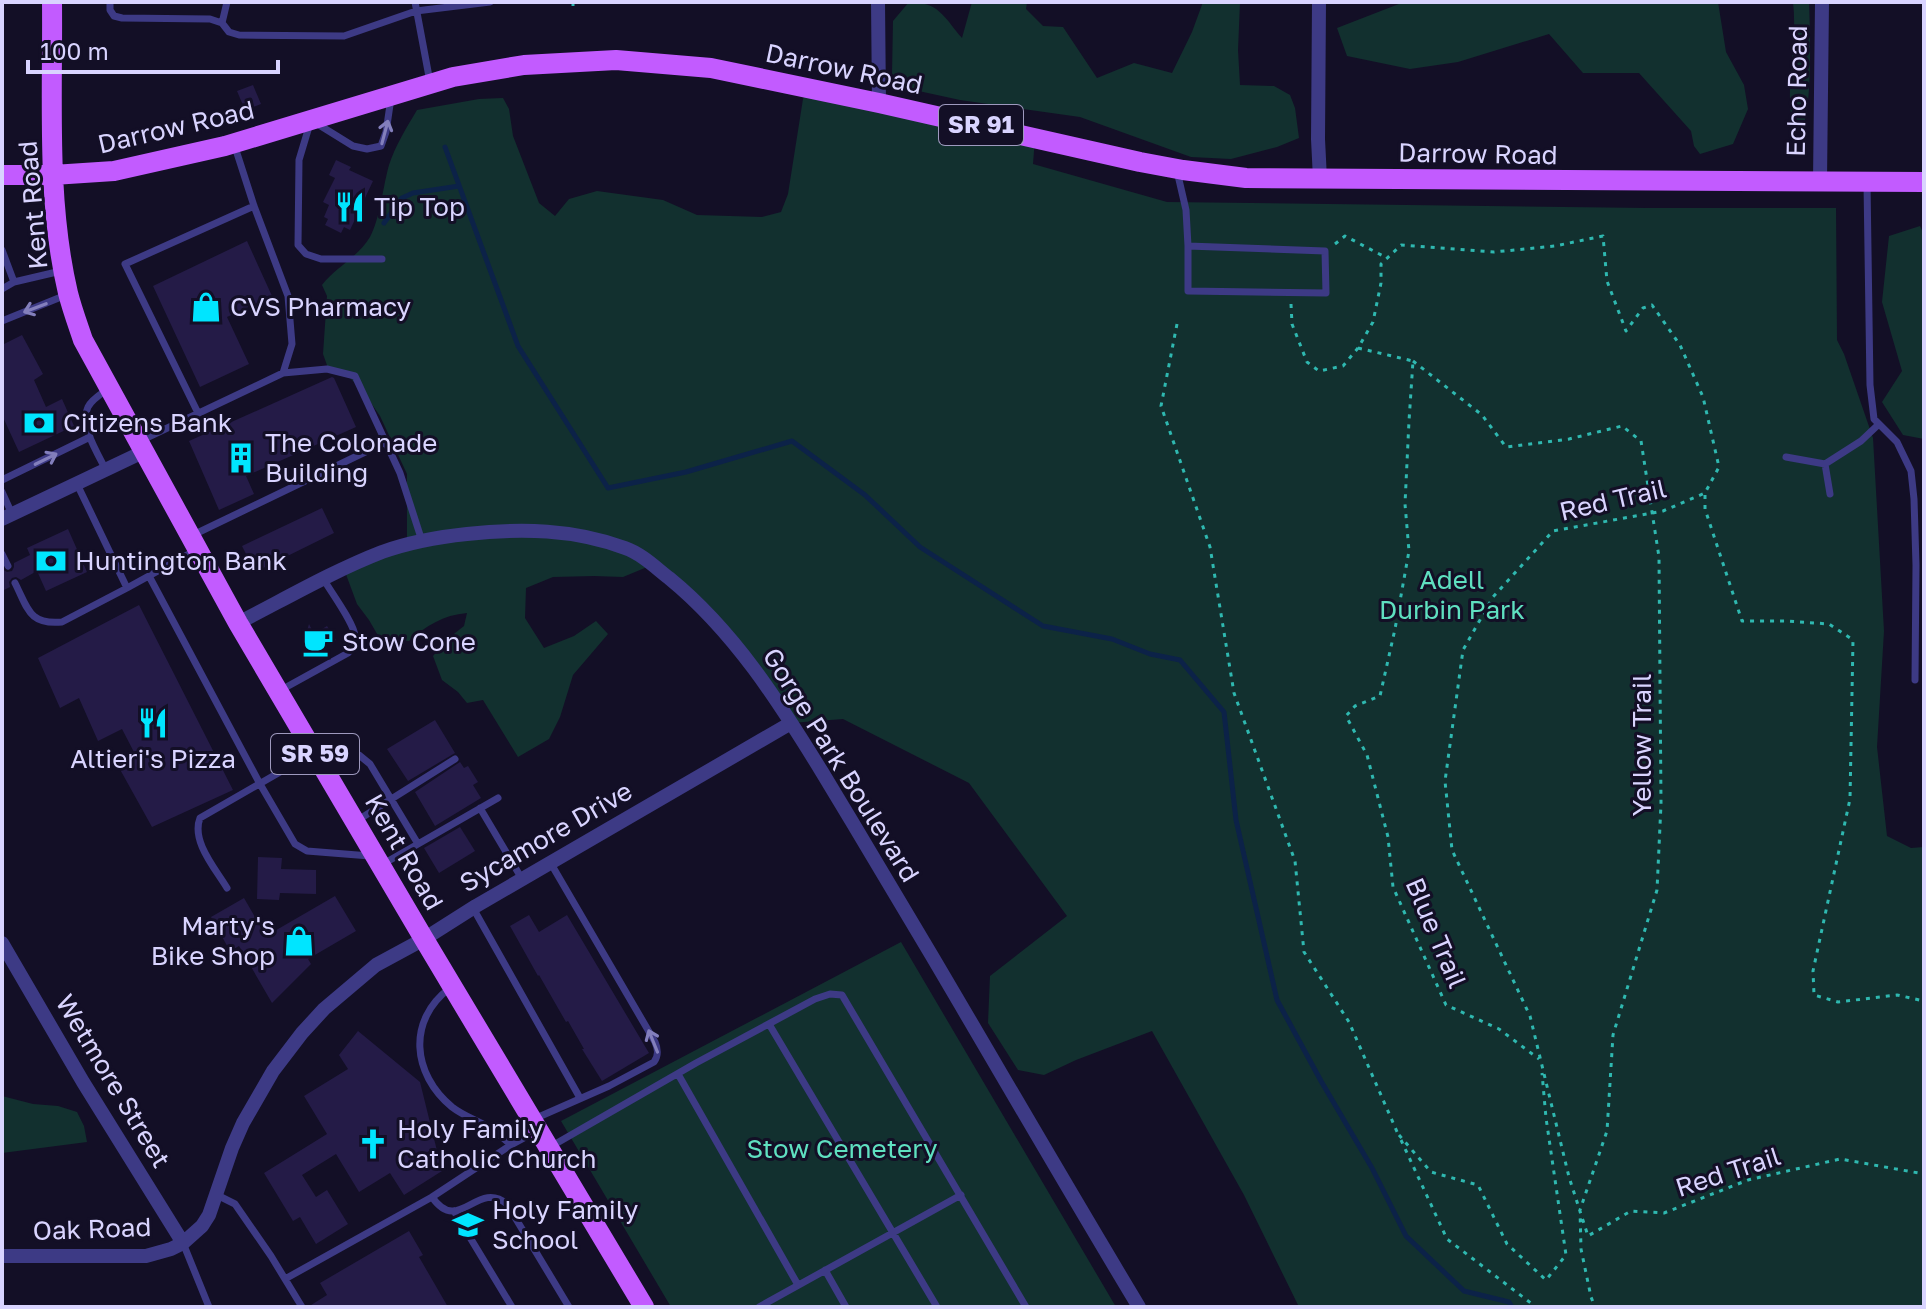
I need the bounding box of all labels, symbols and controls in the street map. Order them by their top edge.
scale bar [28,24,278,74]
street label: Echo Road [1780,25,1813,157]
text: 100 m [40,36,109,65]
street label: Darrow Road [763,37,925,100]
street label: Darrow Road [95,93,257,160]
road number: SR 91 [939,105,1023,145]
one-way arrow [378,119,393,145]
street label: Darrow Road [1398,137,1558,170]
street label: Kent Road [11,140,54,271]
restaurant icon: Tip Top [333,190,367,224]
place label: Tip Top [374,191,465,222]
shop icon: CVS Pharmacy [189,290,223,324]
place label: CVS Pharmacy [230,291,412,322]
one-way arrow [23,302,48,316]
bank icon: Citizens Bank [22,406,56,440]
place label: Citizens Bank [63,407,233,438]
place label: The Colonade Building [265,427,437,488]
building icon: The Colonade Building [224,441,258,475]
one-way arrow [33,450,57,466]
street label: Red Trail [1556,472,1669,527]
bank icon: Huntington Bank [34,544,68,578]
place label: Huntington Bank [75,545,287,576]
park label: Adell Durbin Park [1379,564,1525,625]
cafe icon: Stow Cone [301,625,335,659]
place label: Stow Cone [342,626,476,657]
street label: Gorge Park Boulevard [757,642,926,887]
street label: Yellow Trail [1626,674,1657,816]
restaurant icon: Altieri's Pizza [136,706,170,740]
road number: SR 59 [271,734,359,774]
place label: Altieri's Pizza [70,743,236,774]
street label: Sycamore Drive [454,775,637,898]
street label: Kent Road [359,788,450,915]
street label: Blue Trail [1399,873,1474,993]
place label: Marty's Bike Shop [151,910,275,971]
shop icon: Marty's Bike Shop [282,924,316,958]
street label: Wetmore Street [50,989,177,1173]
one-way arrow [644,1029,659,1054]
place label: Holy Family Catholic Church [397,1113,597,1174]
church icon: Holy Family Catholic Church [356,1127,390,1161]
park label: Stow Cemetery [746,1133,938,1164]
street label: Red Trail [1671,1140,1784,1203]
place label: Holy Family School [492,1194,639,1255]
school or university icon: Holy Family School [451,1208,485,1242]
street label: Oak Road [32,1211,152,1246]

